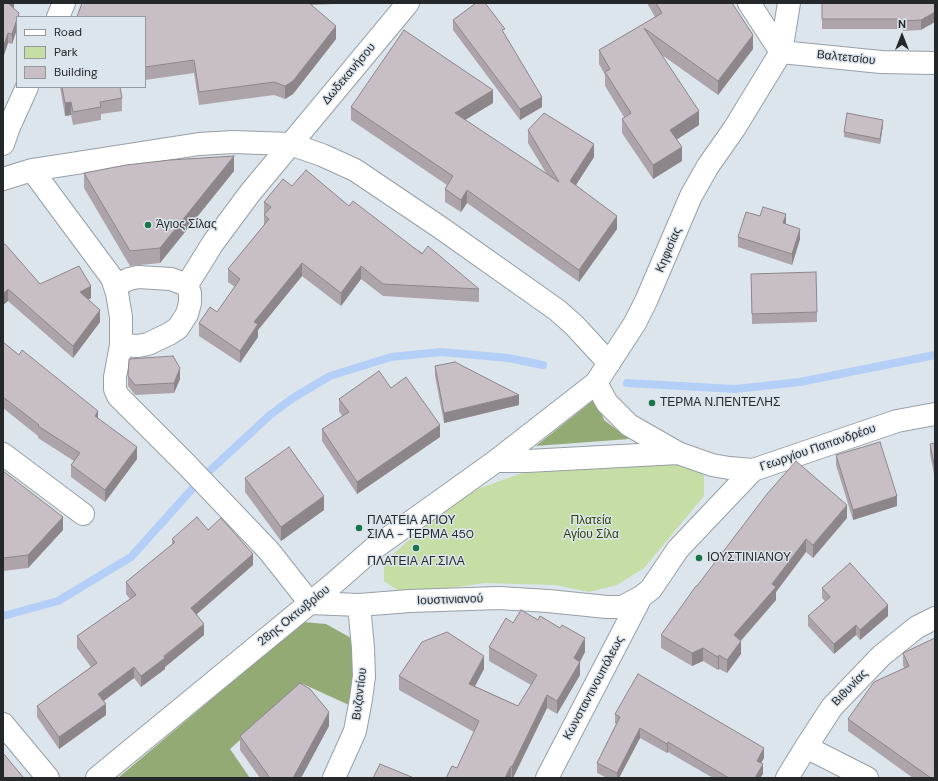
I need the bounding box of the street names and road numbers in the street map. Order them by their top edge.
street label: Δωδεκανήσου [319,40,379,108]
street label: Βαλτετσίου [816,48,876,68]
street label: Κηφισίας [653,225,685,275]
street label: Γεωργίου Παπανδρέου [758,421,878,475]
street label: 28ης Οκτωβρίου [255,583,333,649]
street label: Ιουστινιανού [417,592,483,608]
street label: Κωνσταντινουπόλεως [561,634,627,742]
street label: Βυζαντίου [350,667,370,721]
street label: Βιθυνίας [829,667,871,709]

